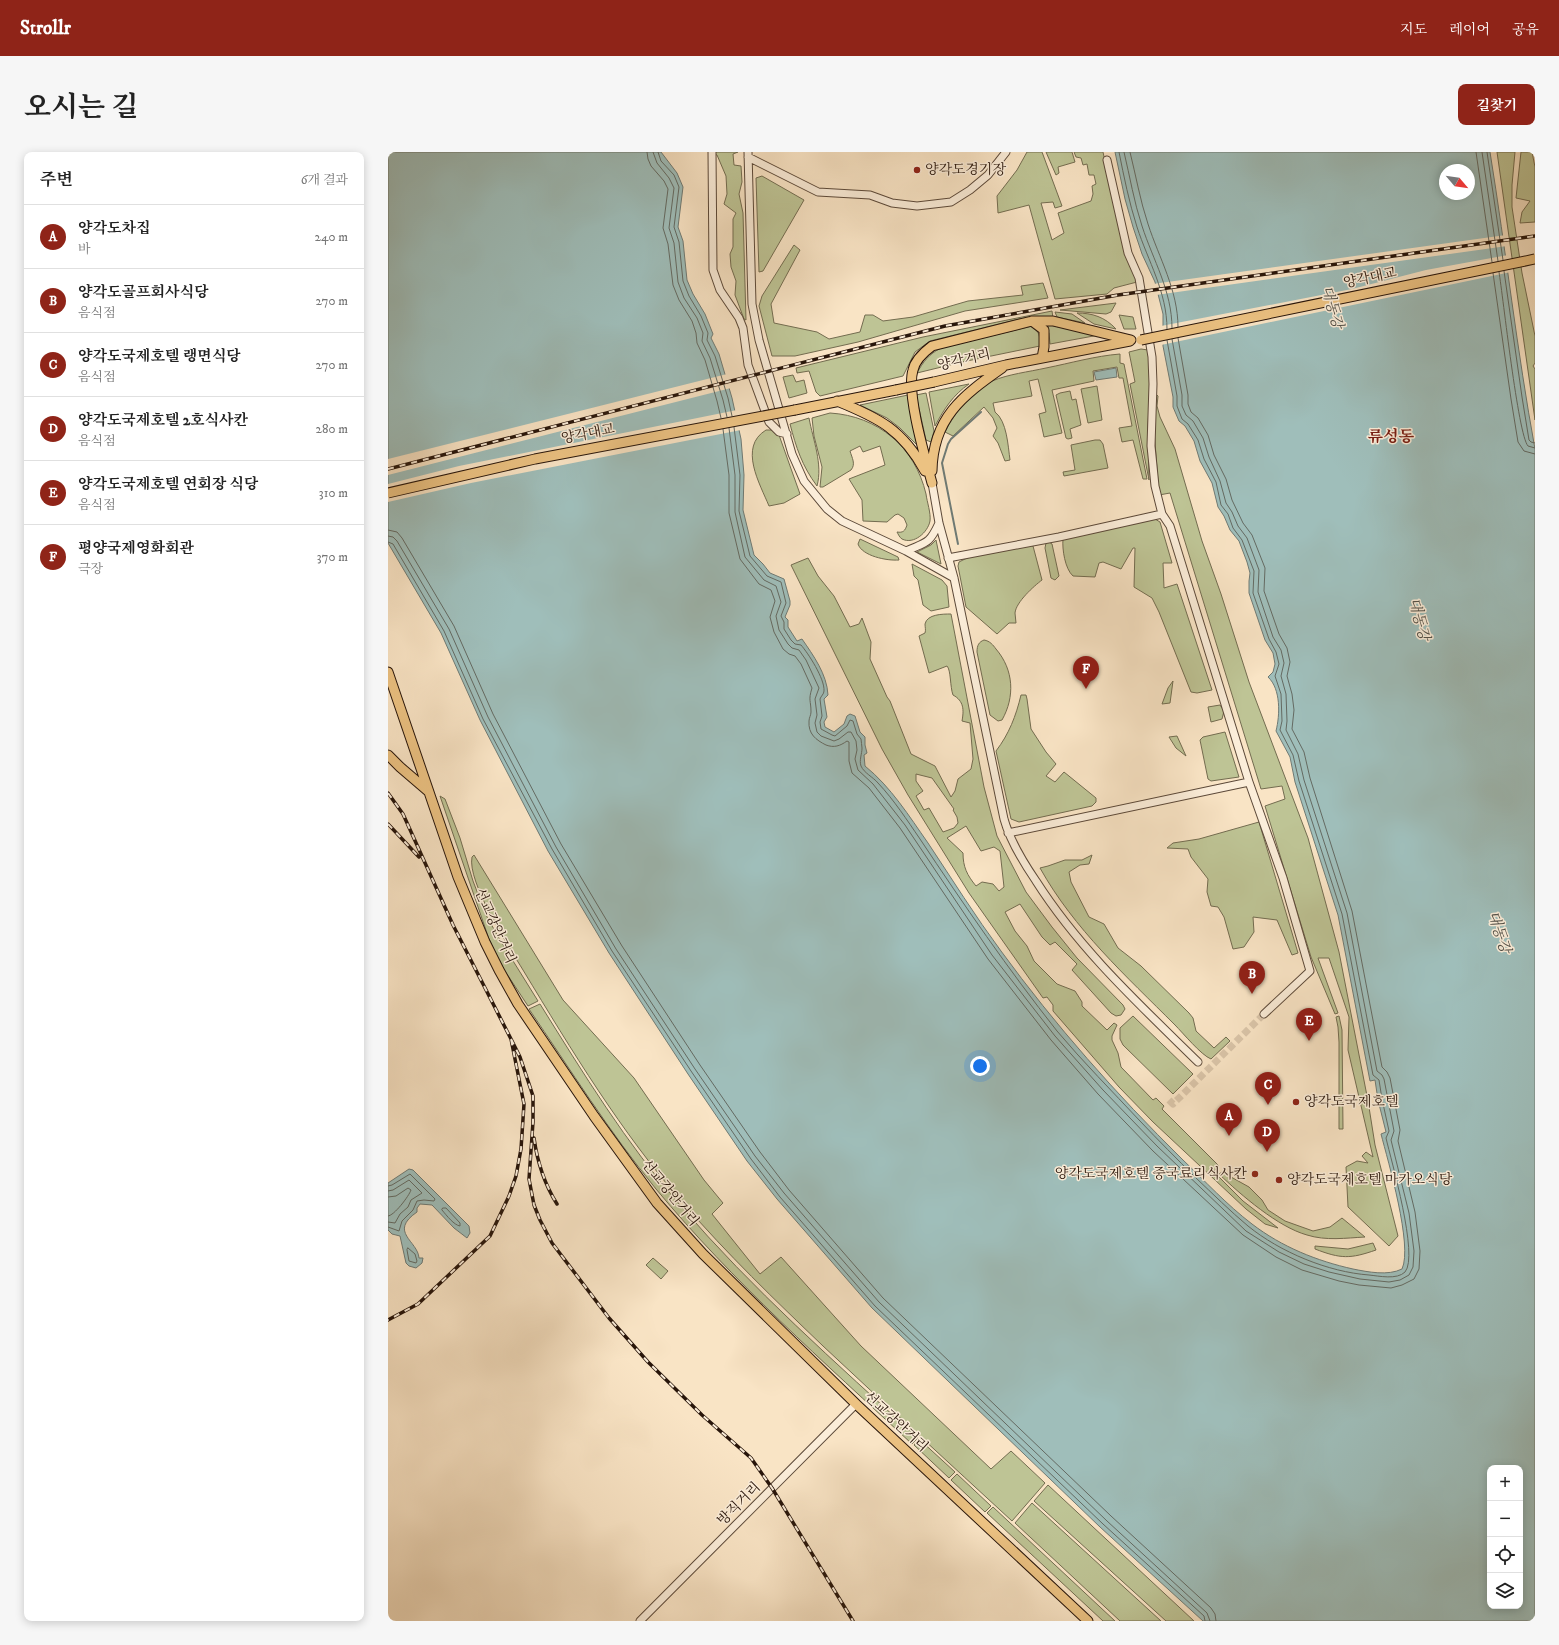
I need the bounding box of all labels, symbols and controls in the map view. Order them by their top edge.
text: Strollr [20,17,71,40]
text: 지도 [1400,21,1427,39]
text: 레이어 [1449,21,1490,39]
text: 공유 [1512,21,1539,39]
button: 길찾기 [1458,84,1535,125]
text: 오시는 길 [24,90,138,125]
place label: 양각도경기장 [925,161,1007,179]
north arrow [1439,164,1475,200]
marker: 양각도경기장 [912,165,922,175]
text: 주변 [40,169,73,191]
text: 6개 결과 [301,172,348,188]
text: 양각도차집 [78,219,150,238]
text: A [49,229,57,245]
text: 240 m [315,229,348,245]
text: 바 [78,241,91,257]
street label: 양각대교 [1342,263,1399,292]
text: 양각도골프회사식당 [78,283,208,302]
water label: 대동강 [1317,283,1348,333]
text: B [49,293,57,309]
text: 270 m [316,293,348,309]
text: 음식점 [78,305,116,321]
street label: 양각거리 [936,345,992,375]
text: 양각도국제호텔 랭면식당 [78,347,241,366]
text: C [49,357,57,373]
text: 270 m [316,357,348,373]
text: 음식점 [78,369,116,385]
text: 양각도국제호텔 2호식사칸 [78,411,248,430]
street label: 양각대교 [560,420,617,448]
text: D [48,421,58,437]
text: 280 m [316,421,348,437]
district label: 류성동 [1368,427,1415,447]
text: 음식점 [78,433,116,449]
text: 양각도국제호텔 연회장 식당 [78,475,258,494]
text: E [48,485,58,501]
text: 310 m [319,485,348,501]
text: 음식점 [78,497,116,513]
text: 평양국제영화회관 [78,539,194,558]
text: F [49,549,57,565]
text: 370 m [317,549,348,565]
text: 극장 [78,561,103,577]
water label: 대동강 [1404,596,1434,645]
pin: F [1073,656,1099,689]
street label: 선교강안거리 [470,885,520,967]
water label: 대동강 [1483,908,1516,958]
pin: B [1239,961,1265,994]
pin: E [1296,1008,1322,1041]
your location [970,1056,990,1076]
pin: C [1255,1072,1281,1105]
place label: 양각도국제호텔 [1304,1093,1399,1111]
marker: 양각도국제호텔 [1291,1097,1301,1107]
pin: A [1216,1103,1242,1136]
pin: D [1254,1119,1280,1152]
street label: 선교강안거리 [637,1156,703,1230]
place label: 양각도국제호텔 중국료리식사칸 [1055,1165,1247,1183]
marker: 양각도국제호텔 중국료리식사칸 [1250,1169,1260,1179]
place label: 양각도국제호텔 마카오식당 [1287,1171,1453,1189]
marker: 양각도국제호텔 마카오식당 [1274,1175,1284,1185]
street label: 선교강안거리 [860,1388,932,1456]
map controls [1487,1465,1523,1609]
button: + [1487,1465,1523,1501]
street label: 방직거리 [714,1479,764,1529]
button: − [1487,1501,1523,1537]
button: locate [1487,1537,1523,1573]
button: layers [1487,1573,1523,1609]

